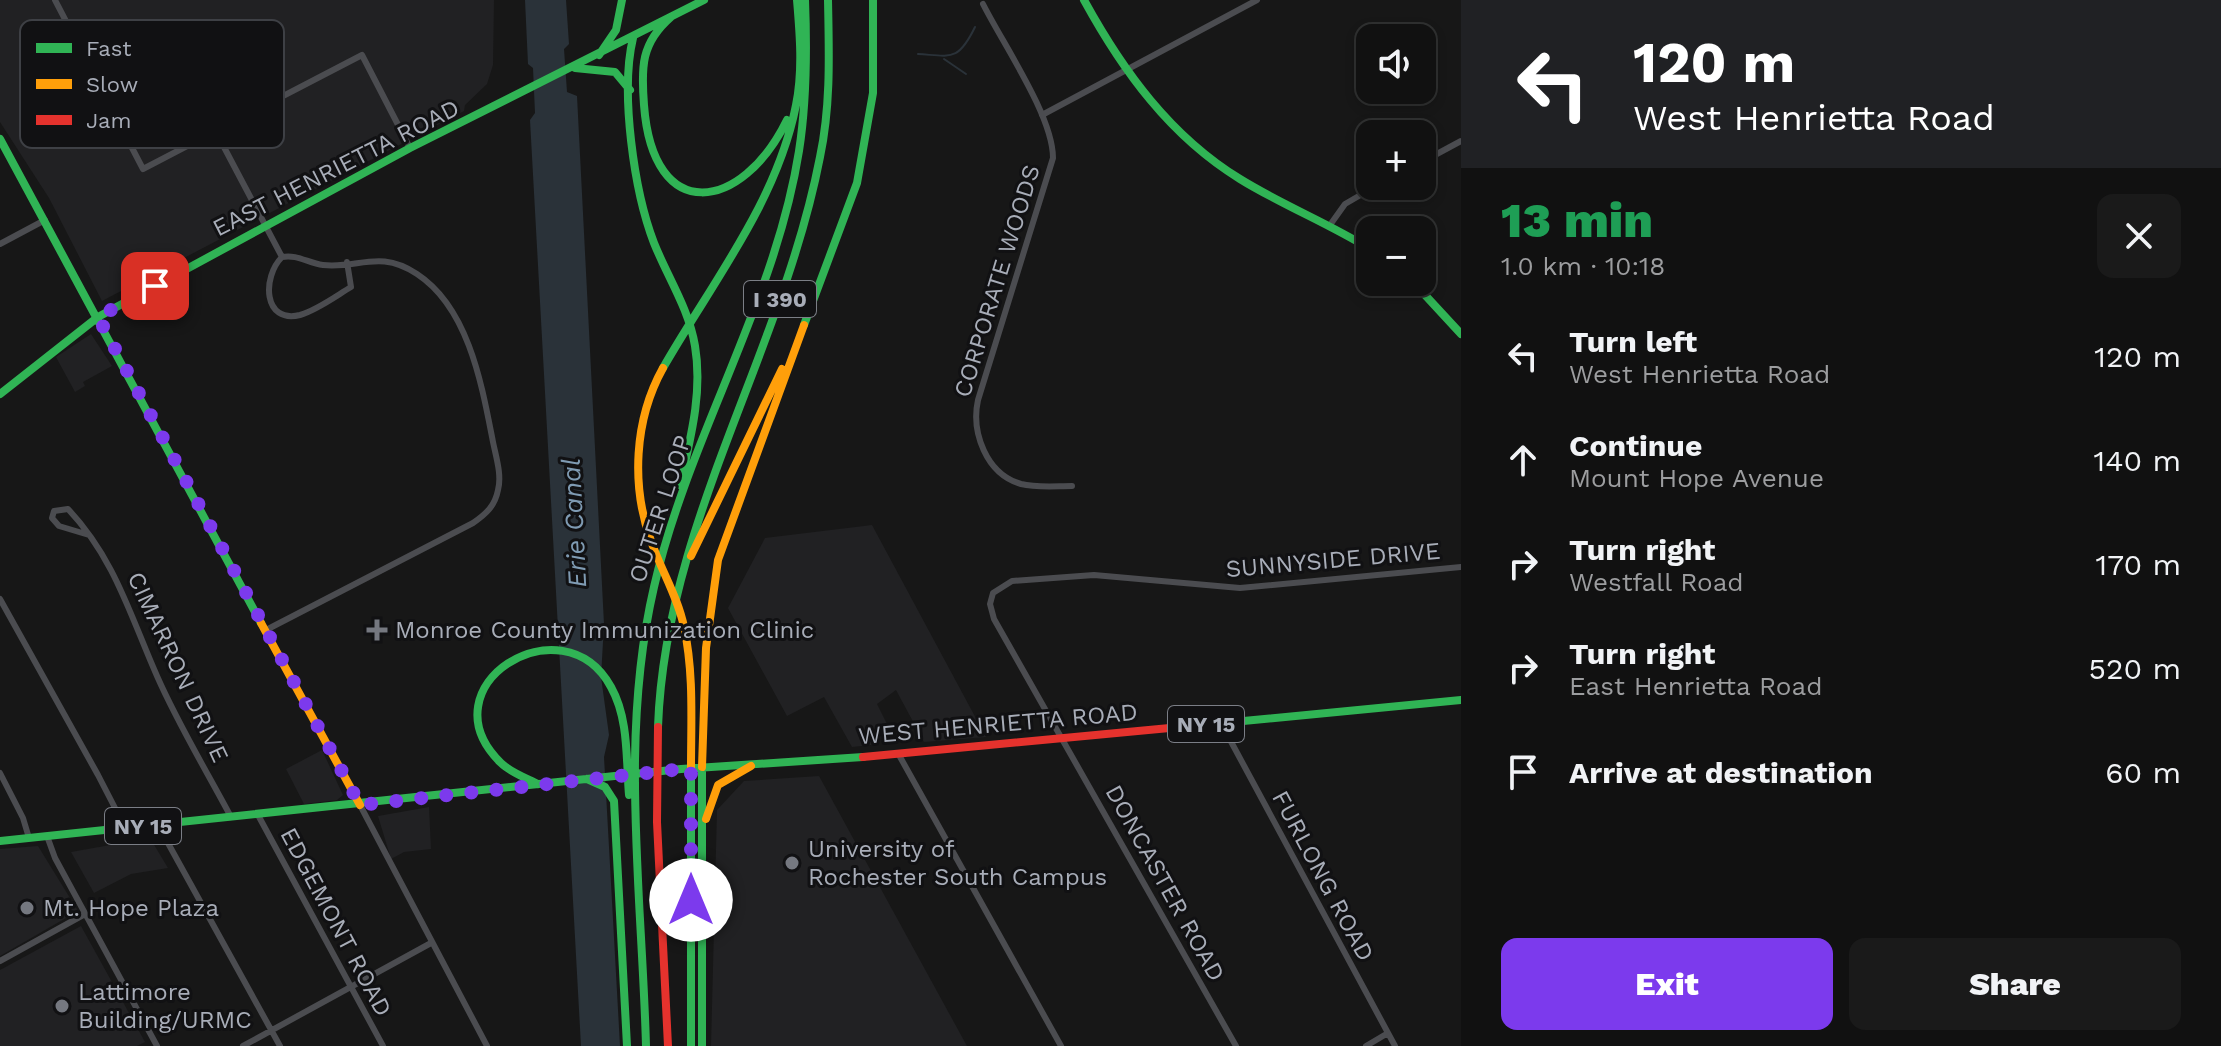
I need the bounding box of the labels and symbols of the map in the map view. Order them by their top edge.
legend [20,20,284,148]
text: Fast [86,36,132,61]
text: Slow [86,72,138,97]
street label: EAST HENRIETTA ROAD [208,94,464,242]
text: Jam [86,108,131,133]
street label: CORPORATE WOODS [948,161,1046,401]
pin [121,252,189,320]
road number: I 390 [744,281,816,317]
street label: OUTER LOOP [623,432,697,586]
water label: Erie Canal [556,457,592,588]
street label: SUNNYSIDE DRIVE [1224,537,1442,583]
street label: CIMARRON DRIVE [122,567,234,767]
place label: Monroe County Immunization Clinic [395,616,814,644]
marker: Monroe County Immunization Clinic [366,619,388,641]
street label: WEST HENRIETTA ROAD [857,698,1139,750]
road number: NY 15 [1168,706,1244,742]
street label: DONCASTER ROAD [1099,780,1231,986]
street label: FURLONG ROAD [1266,786,1380,966]
road number: NY 15 [105,808,181,844]
street label: EDGEMONT ROAD [274,823,398,1021]
place label: University of Rochester South Campus [808,835,1107,891]
marker: University of Rochester South Campus [783,854,801,872]
position arrow [649,858,733,942]
place label: Mt. Hope Plaza [43,894,219,922]
marker: Mt. Hope Plaza [18,899,36,917]
place label: Lattimore Building/URMC [78,978,252,1034]
marker: Lattimore Building/URMC [53,997,71,1015]

